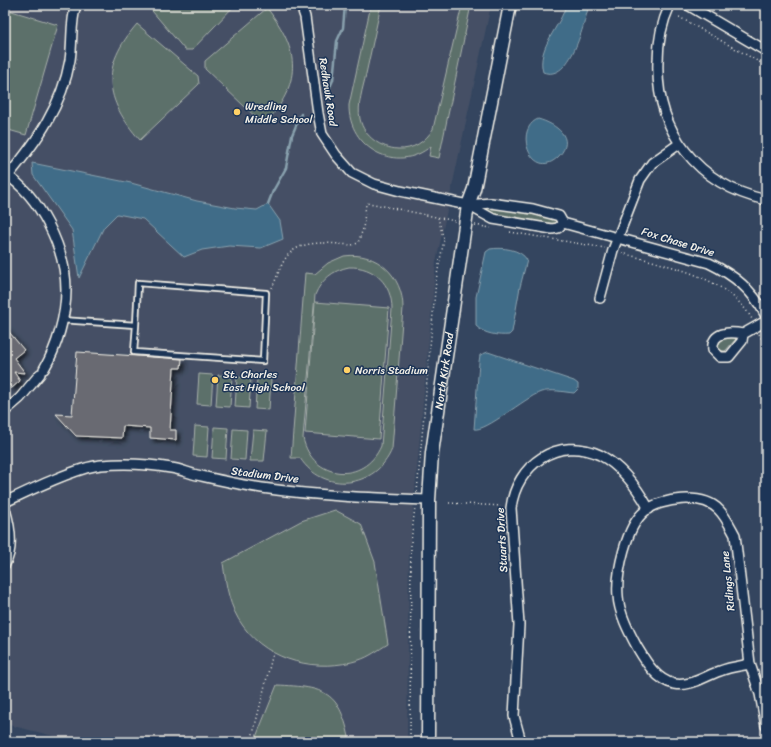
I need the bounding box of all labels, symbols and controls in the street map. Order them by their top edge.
street label: Redhawk Road [313,56,343,129]
place label: Wredling Middle School [245,97,313,129]
marker: Wredling Middle School [232,107,242,117]
street label: Fox Chase Drive [639,222,717,262]
street label: North Kirk Road [429,330,459,411]
place label: Norris Stadium [355,361,428,380]
place label: St. Charles East High School [223,365,306,397]
marker: Norris Stadium [342,365,352,375]
marker: St. Charles East High School [210,375,220,385]
street label: Stadium Drive [230,461,300,489]
street label: Stuarts Drive [491,507,513,573]
street label: Ridings Lane [715,550,741,612]

